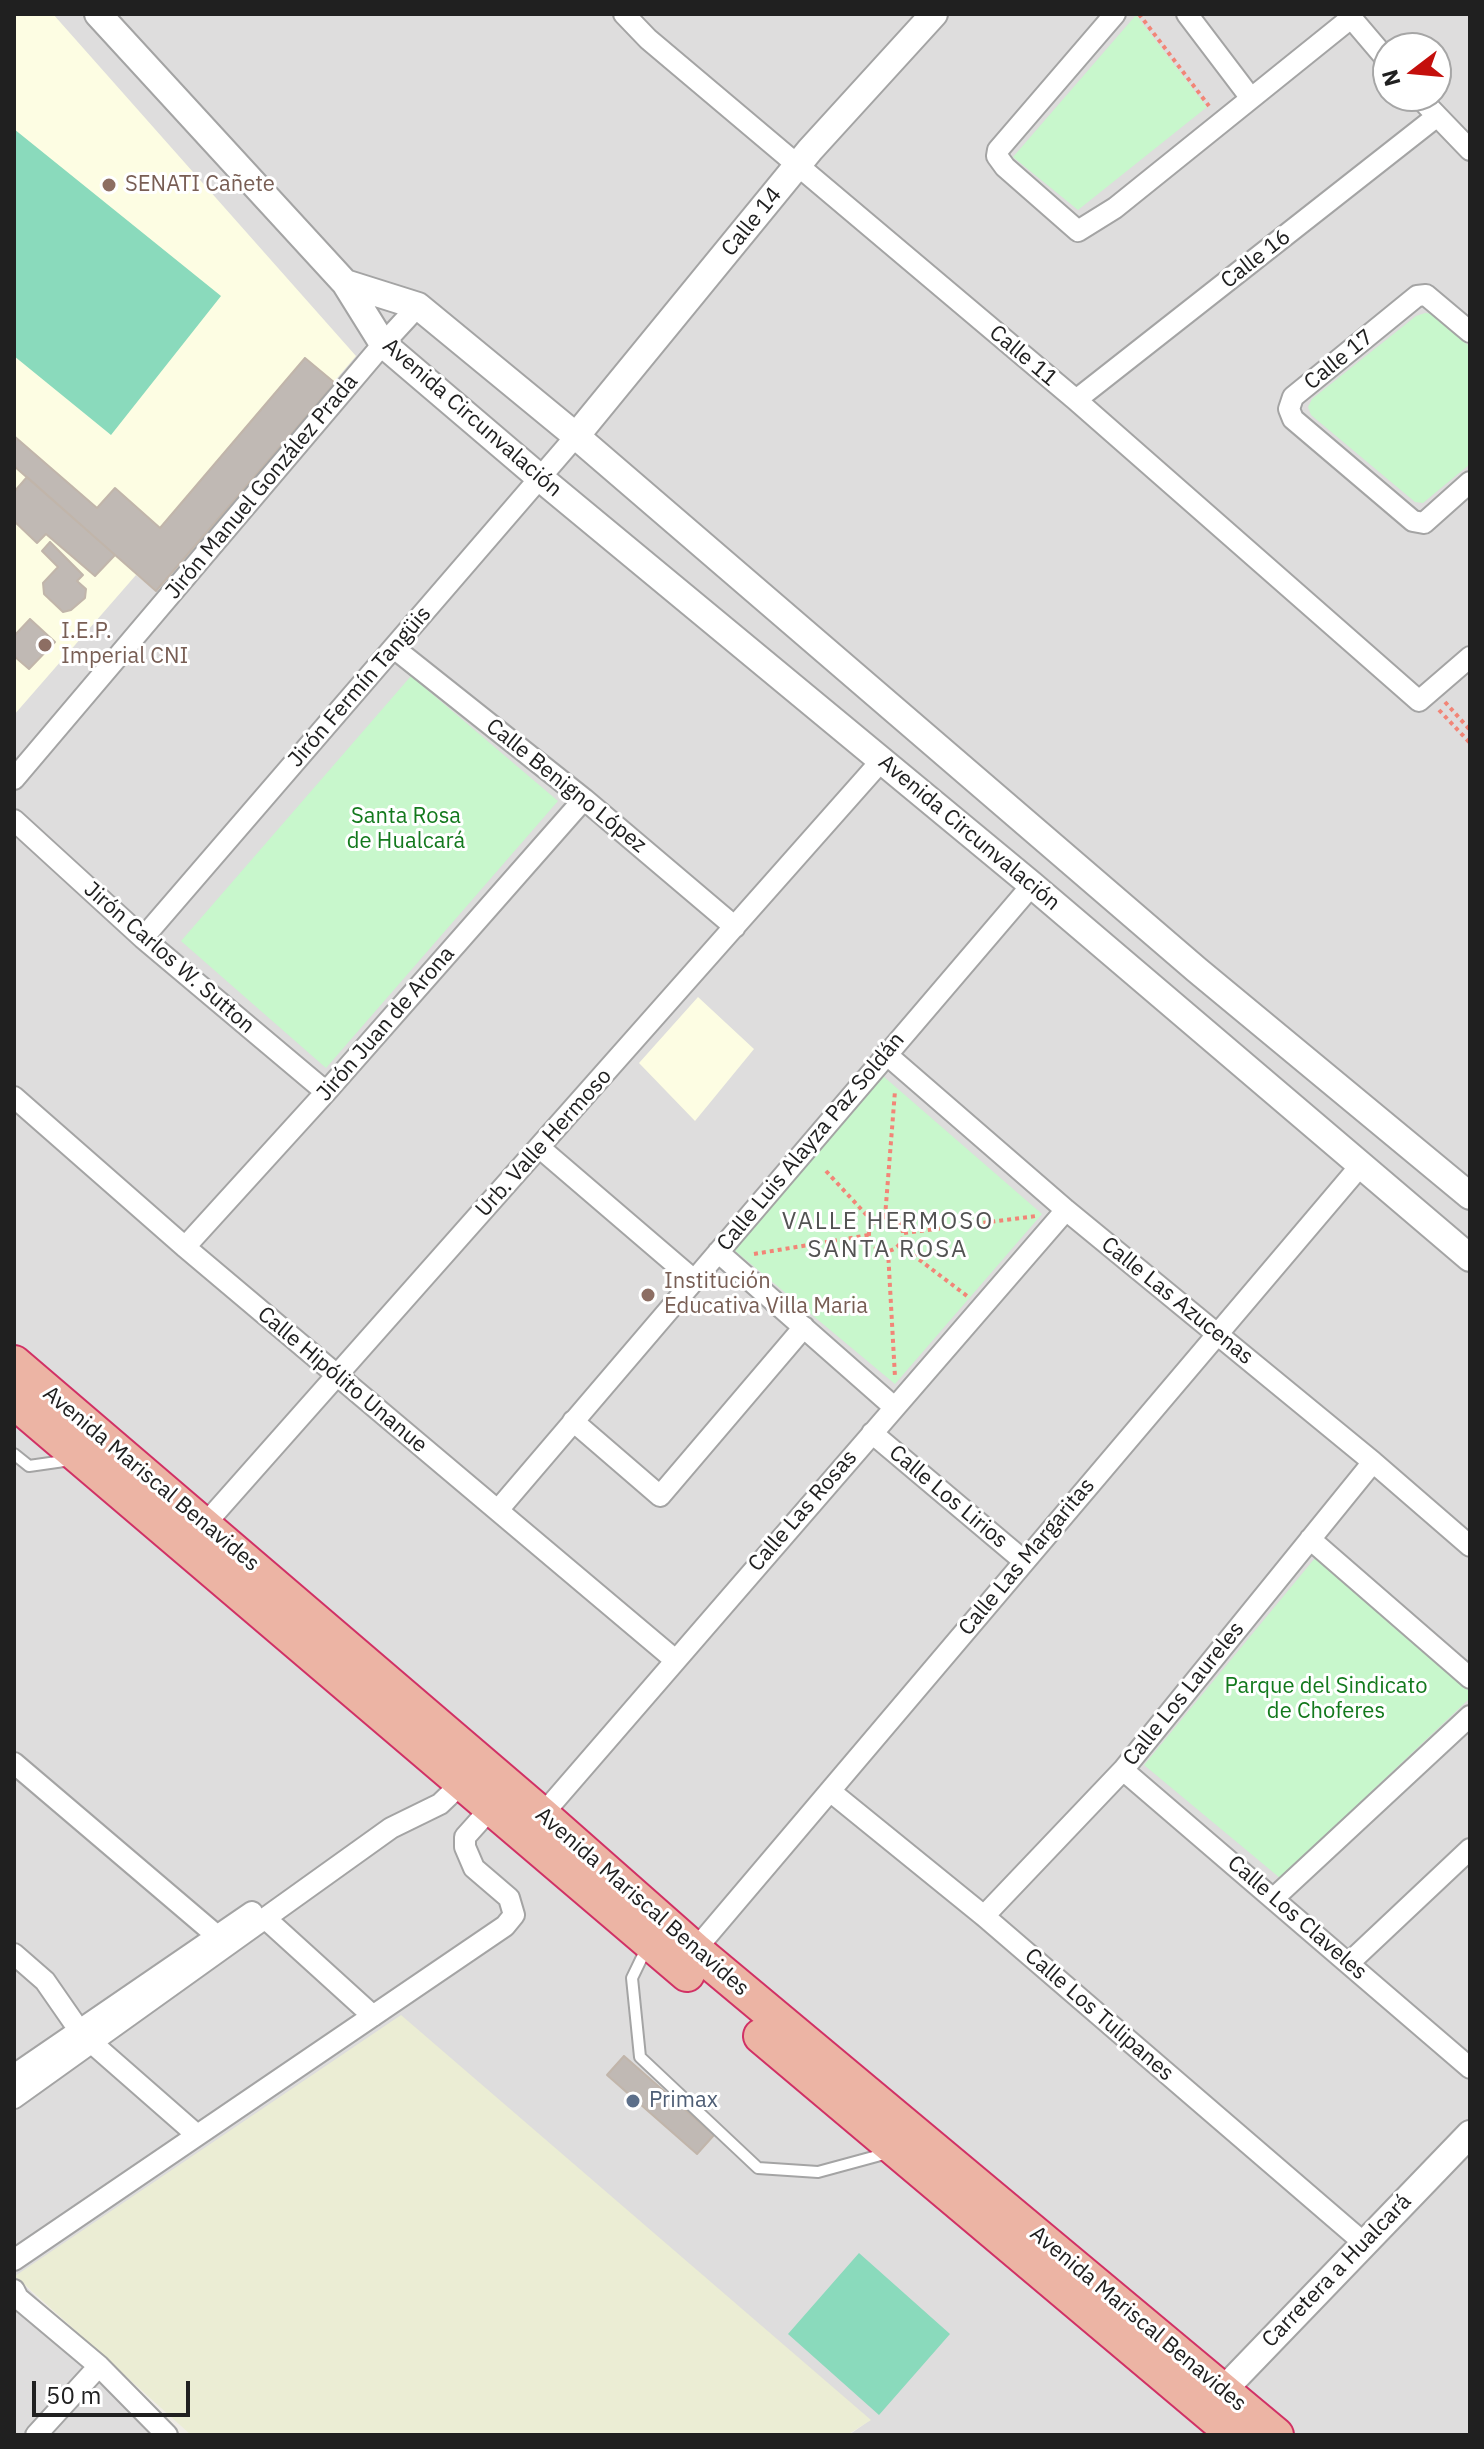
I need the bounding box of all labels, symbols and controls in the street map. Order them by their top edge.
north arrow [1372,32,1452,112]
text: N [1374,67,1407,90]
place label: SENATI Cañete [125,172,275,198]
marker: SENATI Cañete [100,176,118,194]
street label: Calle 14 [716,182,788,262]
street label: Calle 16 [1216,224,1296,294]
street label: Calle 11 [984,320,1062,392]
street label: Calle 17 [1299,324,1379,396]
street label: Avenida Circunvalación [377,333,567,503]
street label: Jirón Manuel González Prada [160,369,364,605]
street label: Jirón Fermín Tangüis [283,601,437,773]
place label: I.E.P. Imperial CNI [61,619,188,670]
marker: I.E.P. Imperial CNI [36,636,54,654]
street label: Calle Benigno López [480,713,652,859]
street label: Avenida Circunvalación [873,749,1065,917]
park label: Santa Rosa de Hualcará [347,804,465,856]
street label: Jirón Carlos W. Sutton [78,877,260,1039]
street label: Jirón Juan de Arona [312,941,460,1107]
street label: Calle Luis Alayza Paz Soldán [712,1027,910,1257]
street label: Urb. Valle Hermoso [471,1063,617,1223]
district label: VALLE HERMOSO SANTA ROSA [782,1208,994,1264]
street label: Calle Las Azucenas [1096,1232,1258,1370]
place label: Institución Educativa Villa Maria [664,1269,868,1320]
marker: Institución Educativa Villa Maria [639,1286,657,1304]
street label: Calle Hipólito Unanue [252,1301,432,1459]
street label: Avenida Mariscal Benavides [37,1381,265,1577]
street label: Calle Los Lirios [883,1440,1013,1554]
street label: Calle Las Rosas [743,1445,863,1577]
street label: Calle Las Margaritas [953,1473,1101,1641]
street label: Calle Los Laureles [1118,1617,1250,1771]
park label: Parque del Sindicato de Choferes [1224,1674,1428,1726]
street label: Avenida Mariscal Benavides [530,1802,754,2002]
street label: Calle Los Claveles [1222,1850,1372,1986]
street label: Calle Los Tulipanes [1019,1943,1179,2087]
place label: Primax [649,2088,718,2114]
marker: Primax [624,2092,642,2110]
street label: Carretera a Hualcará [1257,2189,1417,2353]
street label: Avenida Mariscal Benavides [1024,2221,1252,2417]
scale bar [36,2365,194,2415]
text: 50 m [46,2379,101,2411]

